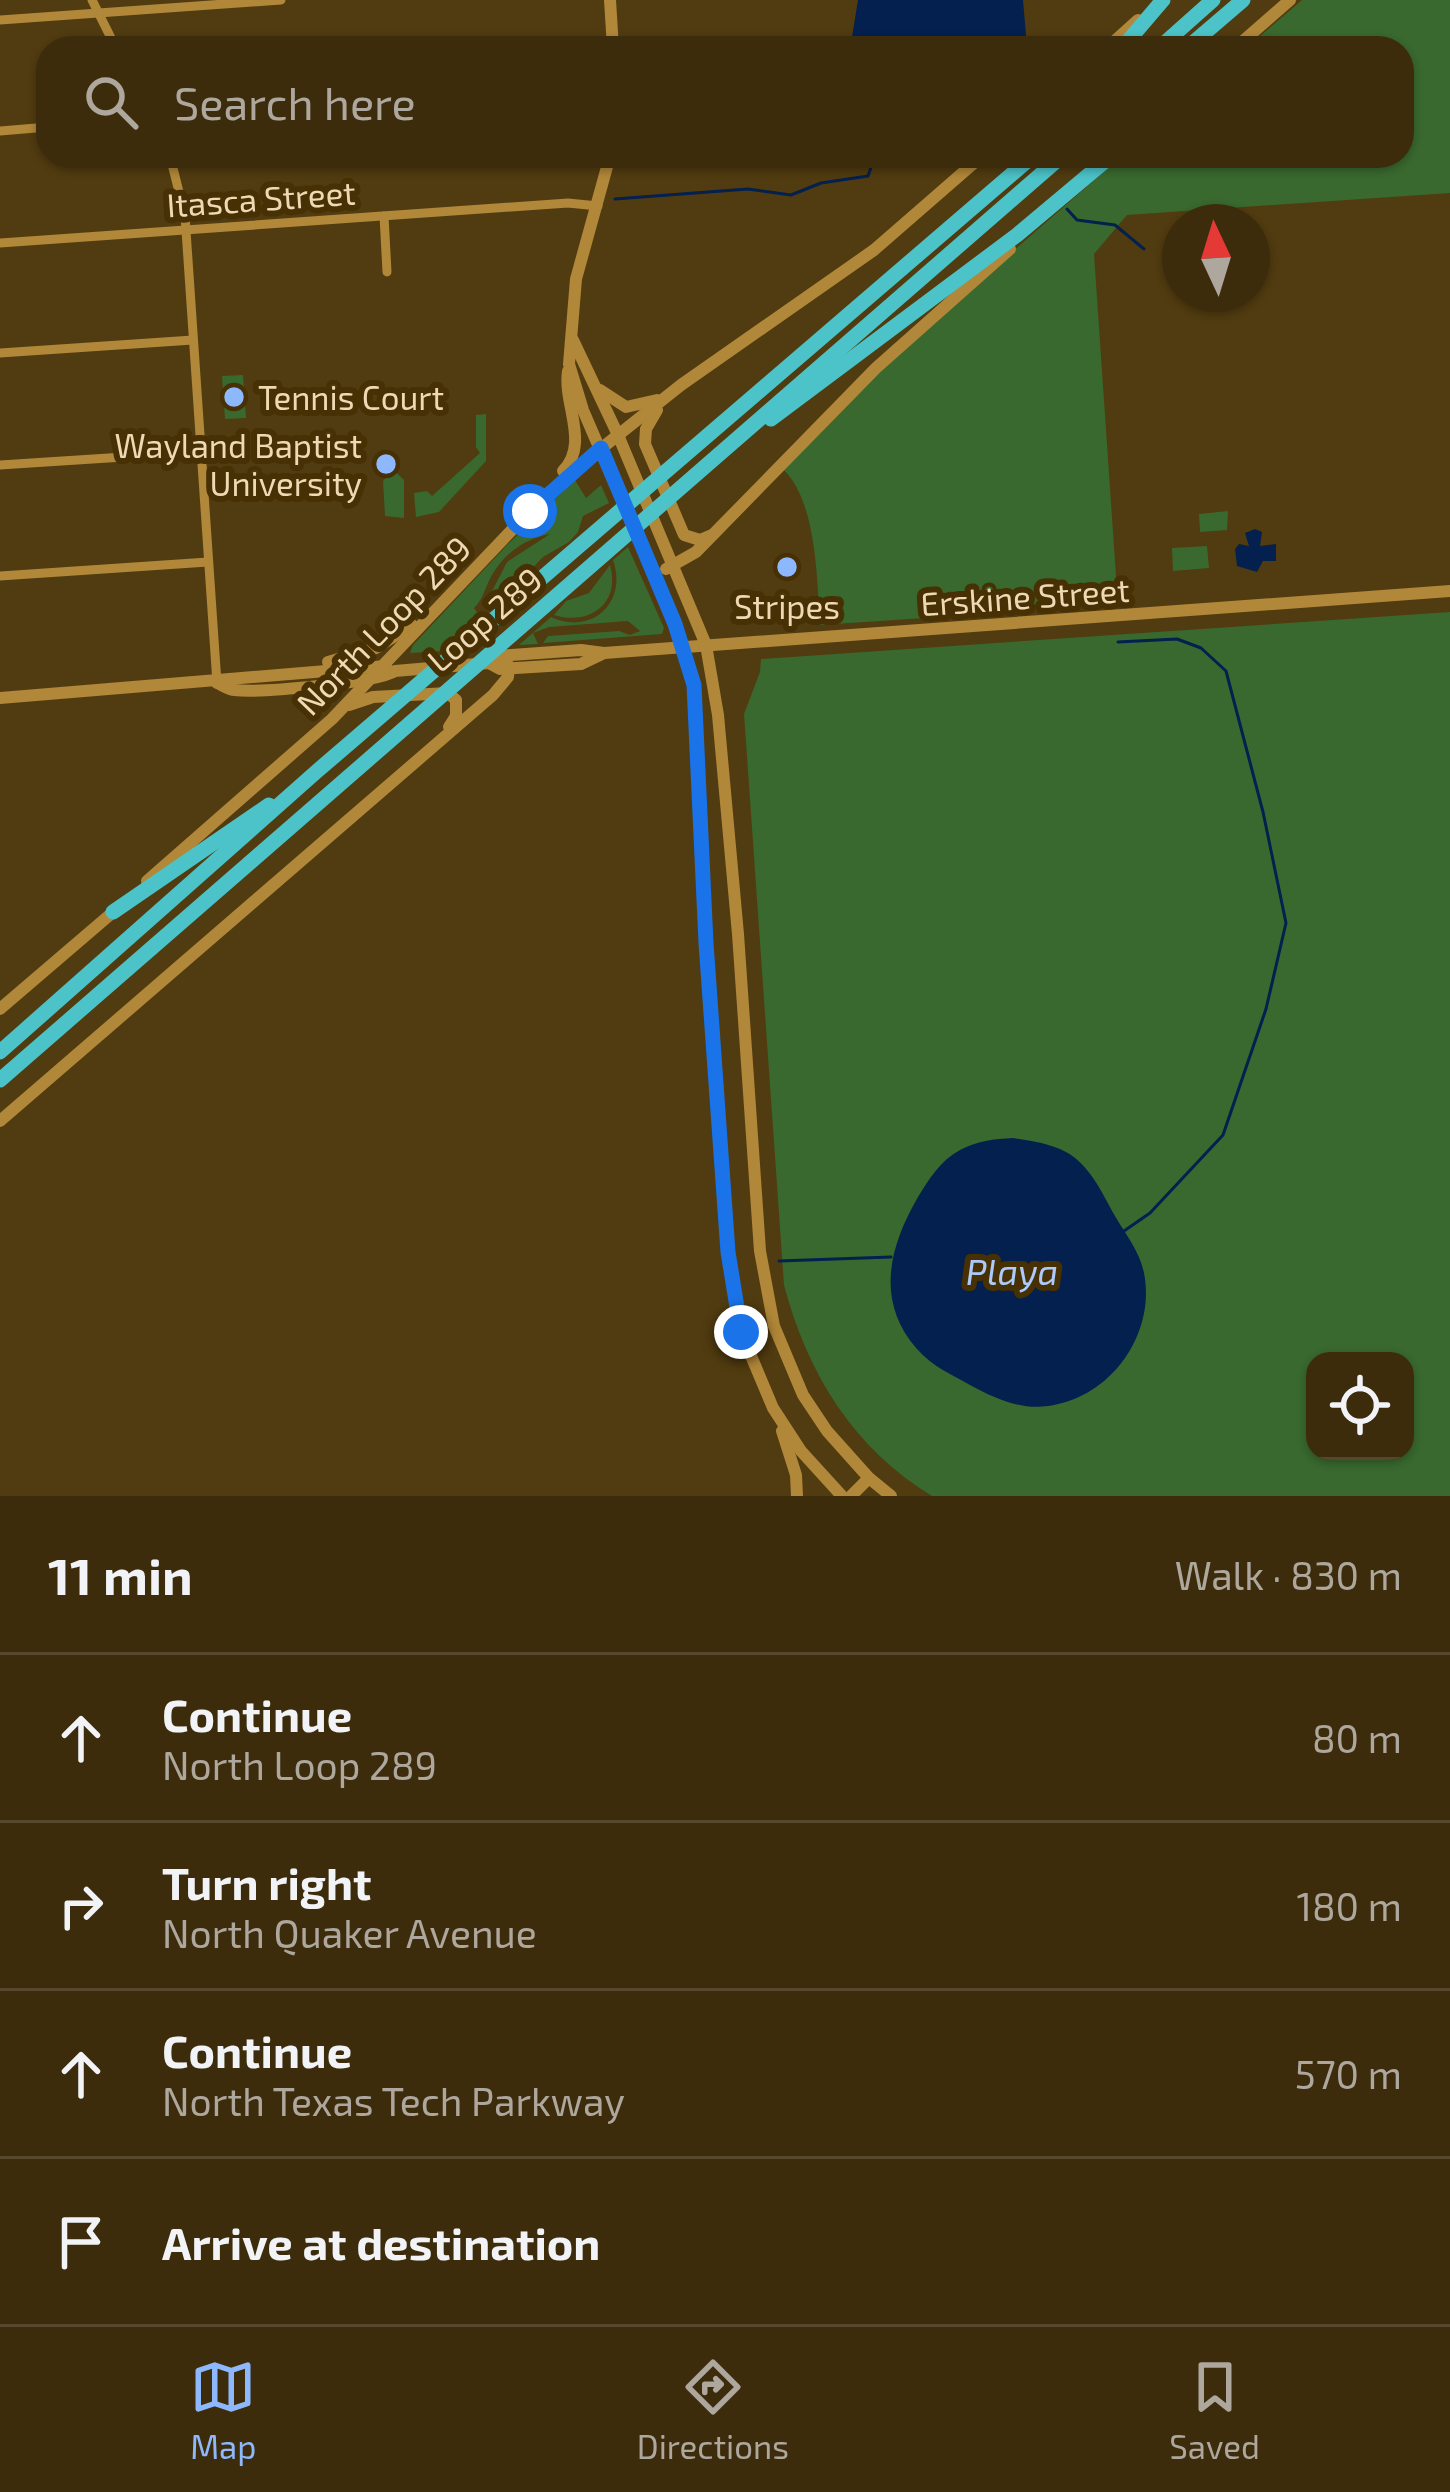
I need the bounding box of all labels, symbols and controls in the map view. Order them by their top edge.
search box [36,36,1414,168]
icon: search [78,69,144,135]
text: Search here [174,75,416,129]
street label: Itasca Street [165,171,357,225]
north arrow [1162,204,1270,312]
place label: Tennis Court [258,377,444,417]
marker: Tennis Court [221,384,247,410]
place label: Wayland Baptist University [114,425,362,503]
marker: Wayland Baptist University [373,451,399,477]
route start [503,484,557,538]
street label: North Loop 289 [288,527,478,723]
marker: Stripes [774,554,800,580]
street label: Loop 289 [419,559,549,679]
street label: Erskine Street [919,569,1131,623]
place label: Stripes [734,586,840,626]
water label: Playa [966,1249,1058,1293]
route end [714,1305,768,1359]
map controls [1306,1352,1414,1460]
button: locate [1306,1352,1414,1460]
text: 11 min [48,1544,193,1605]
text: Walk · 830 m [1175,1551,1402,1598]
text: Continue [162,1687,352,1741]
icon: ahead [48,1705,114,1771]
text: 80 m [1312,1714,1402,1761]
text: North Loop 289 [162,1741,437,1788]
text: Turn right [162,1855,371,1909]
icon: right [48,1873,114,1939]
text: 180 m [1296,1882,1402,1929]
text: North Quaker Avenue [162,1909,537,1956]
text: Continue [162,2023,352,2077]
icon: ahead [48,2041,114,2107]
text: 570 m [1295,2050,1402,2097]
text: North Texas Tech Parkway [162,2077,625,2124]
icon: arrive [48,2209,114,2275]
text: Arrive at destination [162,2215,600,2269]
tab: Map [190,2354,256,2466]
tab: Directions [637,2354,789,2466]
tab: Saved [1169,2354,1260,2466]

